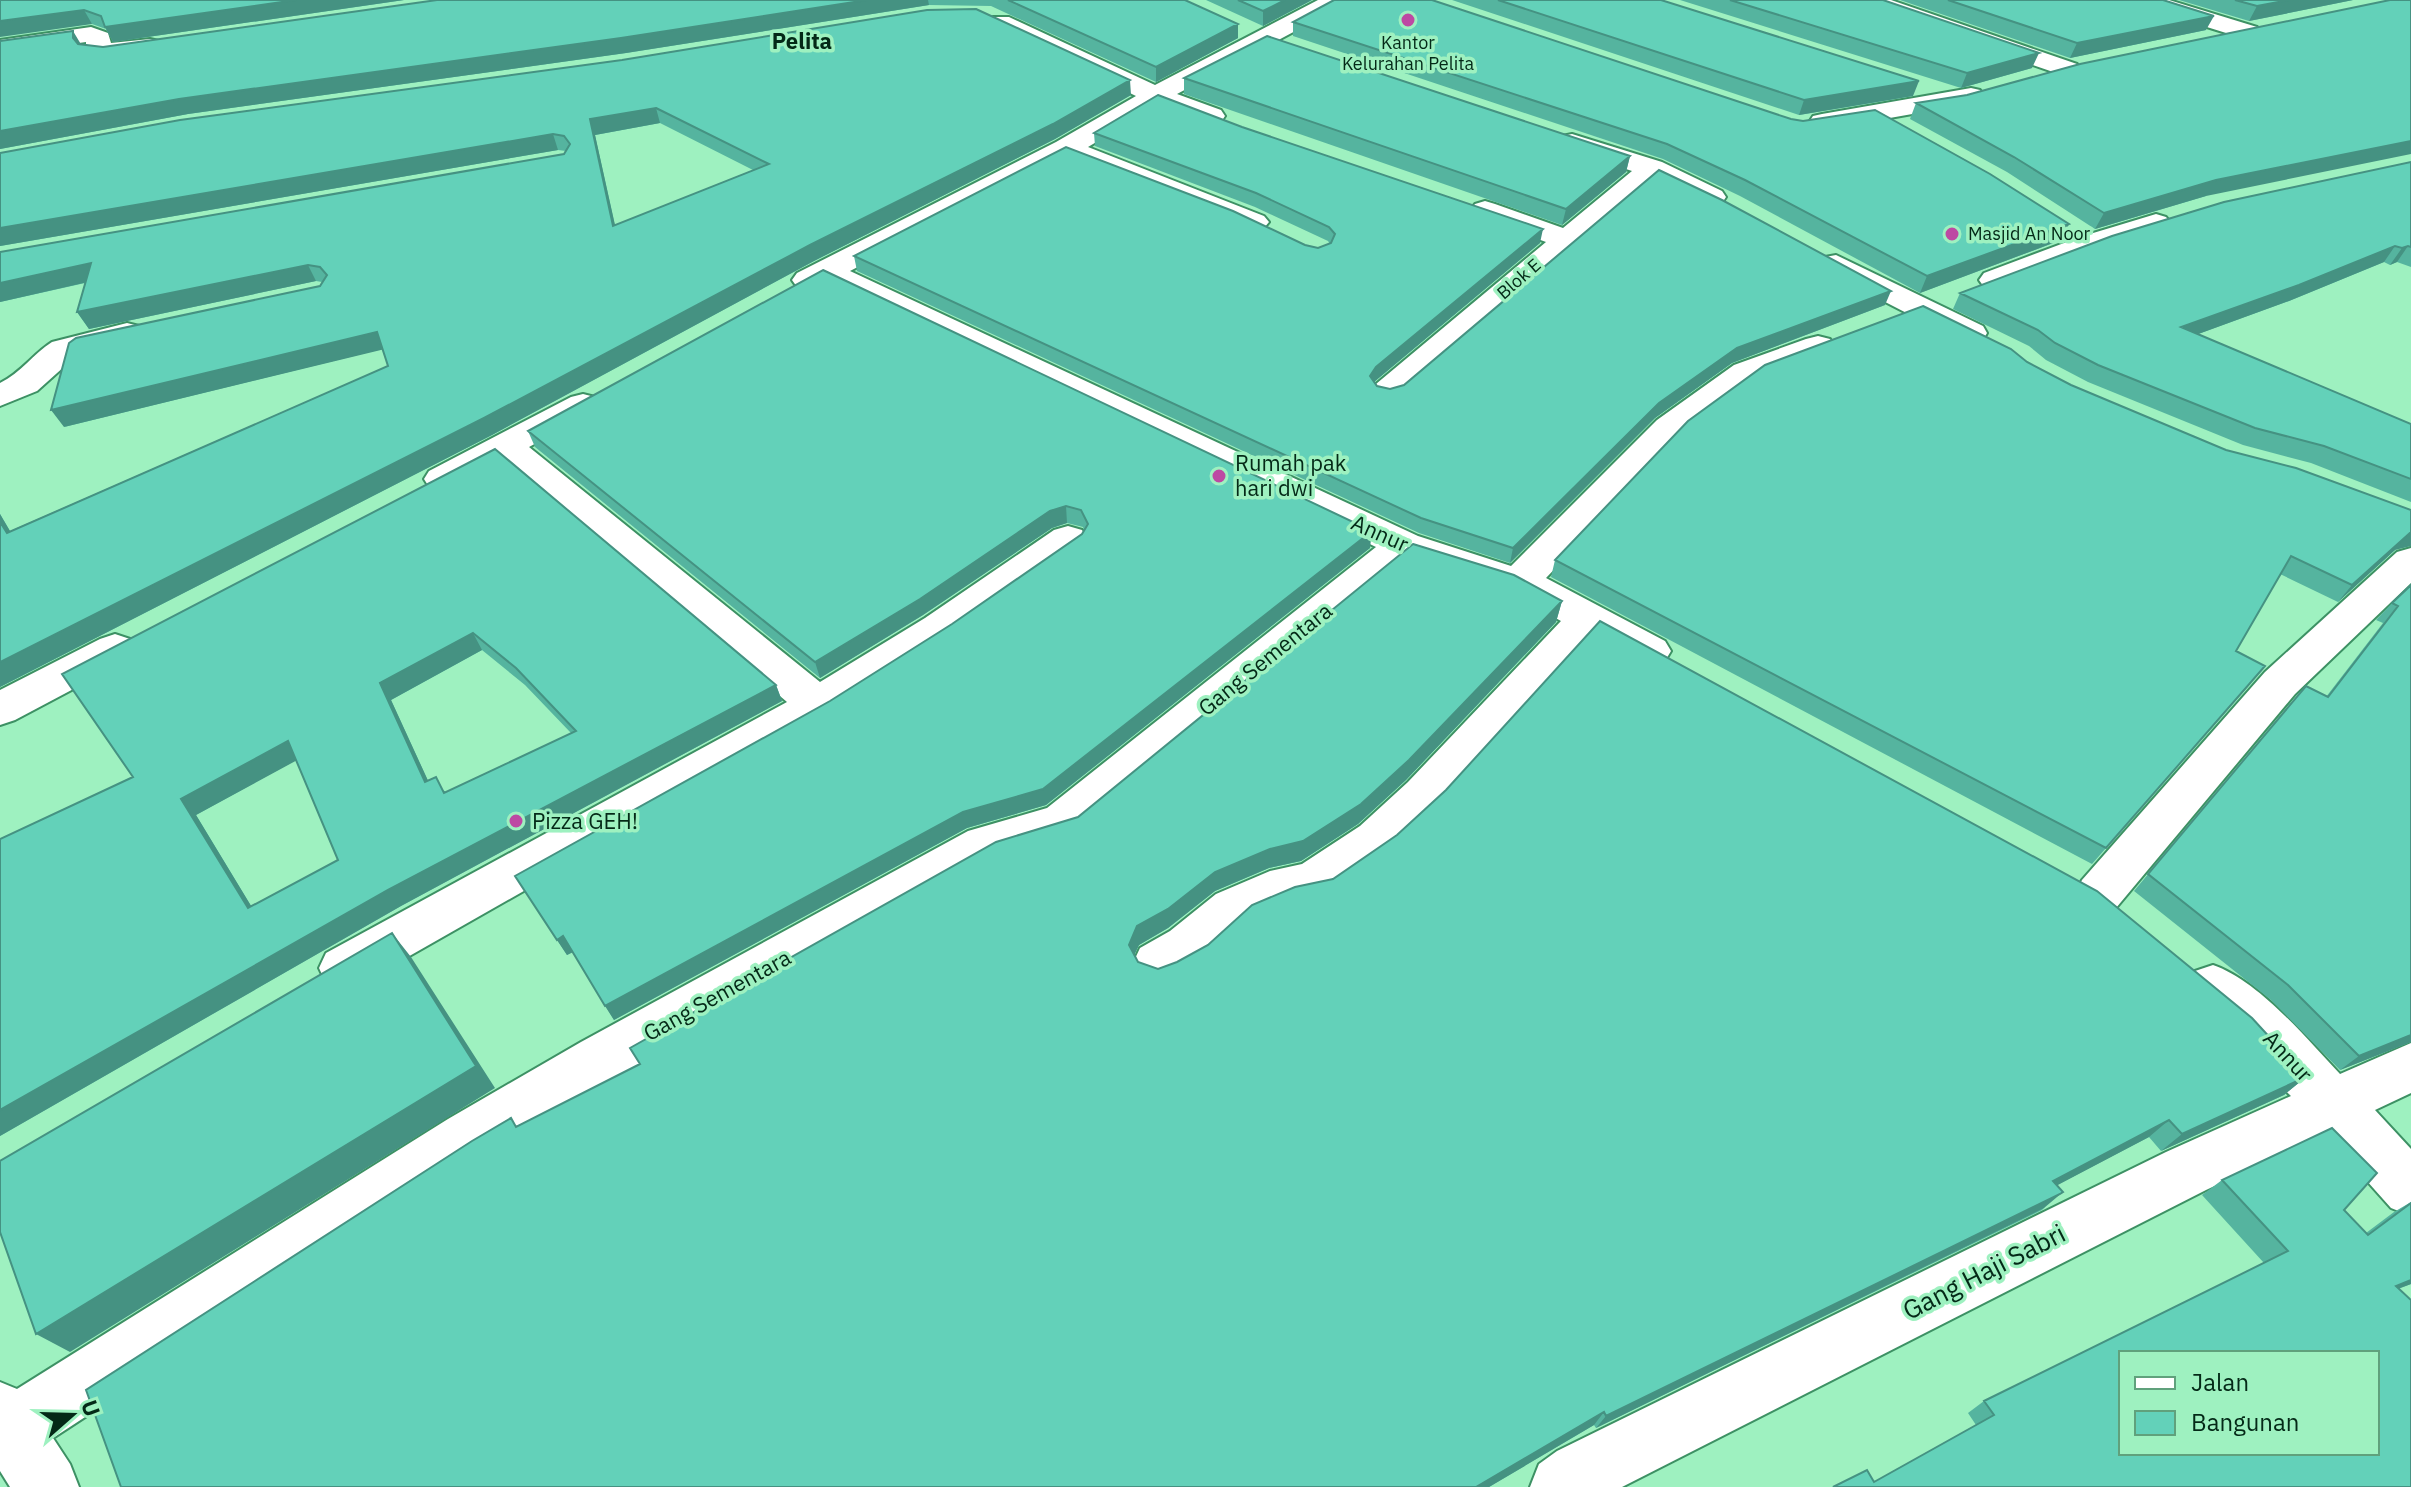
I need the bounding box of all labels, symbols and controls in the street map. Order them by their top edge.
marker: Kantor Kelurahan Pelita [1399,11,1417,29]
district label: Pelita [772,26,832,55]
place label: Kantor Kelurahan Pelita [1342,31,1474,75]
place label: Masjid An Noor [1968,222,2091,245]
marker: Masjid An Noor [1943,225,1961,243]
street label: Blok E [1492,253,1545,304]
place label: Rumah pak hari dwi [1235,448,1347,502]
marker: Rumah pak hari dwi [1210,467,1228,485]
street label: Annur [1347,507,1413,558]
street label: Gang Sementara [1192,596,1338,722]
place label: Pizza GEH! [532,806,638,835]
marker: Pizza GEH! [507,812,525,830]
street label: Gang Sementara [638,942,796,1047]
street label: Annur [2257,1024,2319,1087]
street label: Gang Haji Sabri [1896,1216,2071,1327]
legend [2119,1351,2379,1455]
text: Jalan [2191,1366,2249,1398]
north arrow [32,1375,112,1455]
text: U [75,1396,108,1420]
text: Bangunan [2191,1406,2299,1438]

